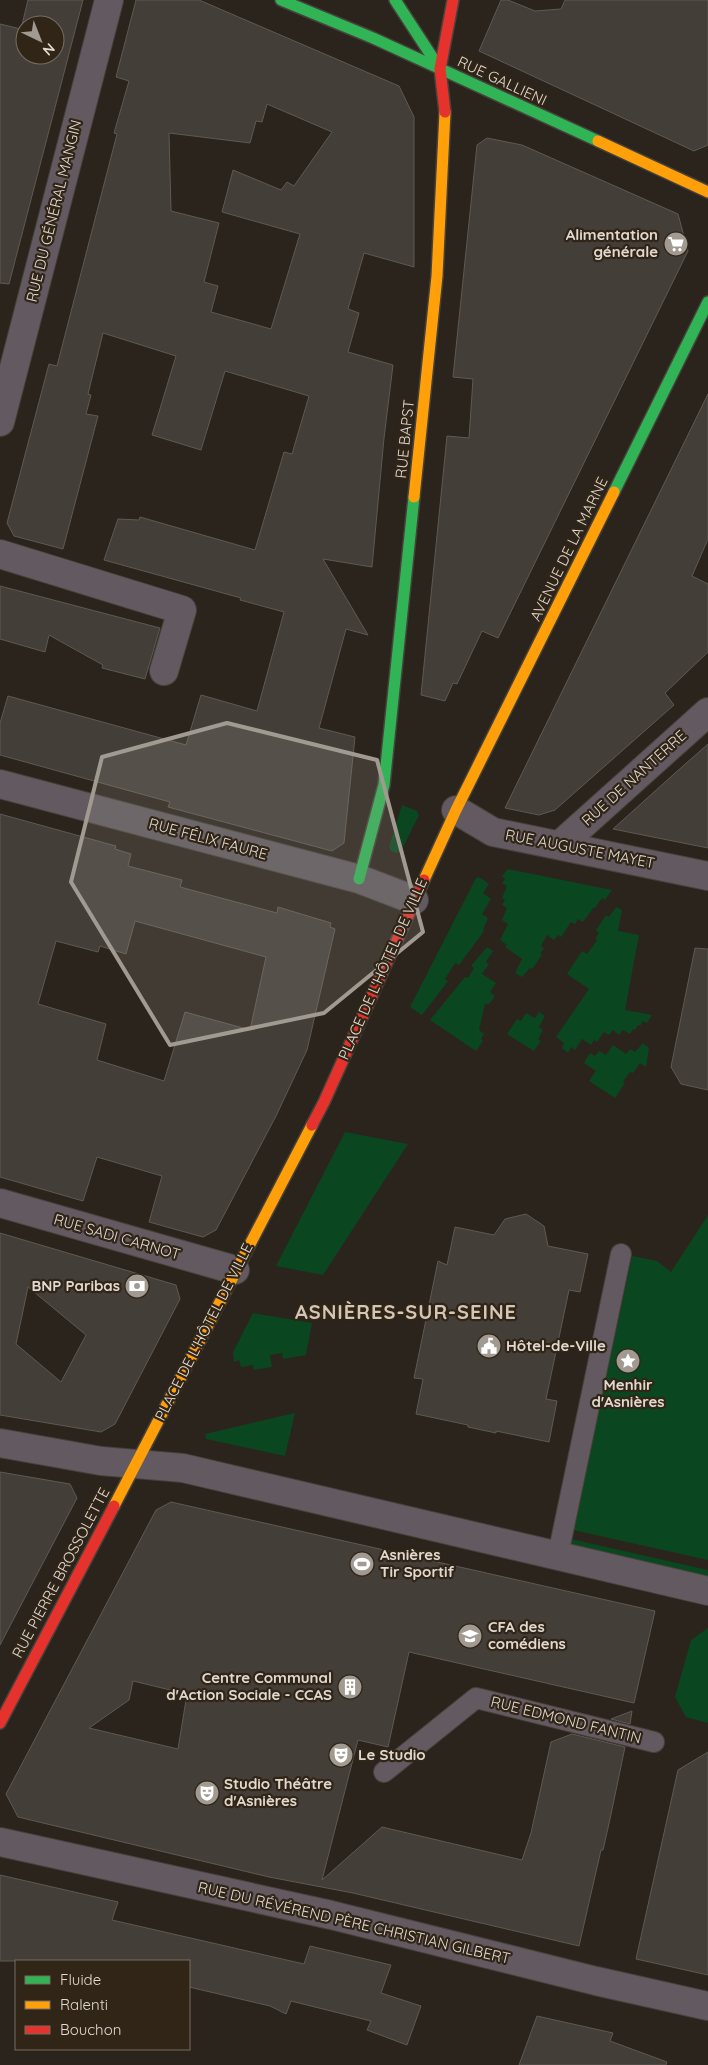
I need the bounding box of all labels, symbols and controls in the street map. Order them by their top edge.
north arrow [15,15,65,65]
text: N [39,39,59,60]
street label: RUE GALLIENI [455,52,550,110]
street label: RUE DU GÉNÉRAL MANGIN [22,118,85,304]
place label: Alimentation générale [566,225,658,261]
supermarket icon: Alimentation générale [663,231,689,257]
street label: RUE BAPST [391,399,418,479]
street label: AVENUE DE LA MARNE [525,474,612,624]
street label: RUE DE NANTERRE [577,726,690,830]
street label: RUE FÉLIX FAURE [147,814,270,863]
street label: RUE AUGUSTE MAYET [504,825,657,872]
street label: PLACE DE L'HÔTEL DE VILLE [334,875,431,1063]
street label: RUE SADI CARNOT [52,1209,183,1264]
street label: PLACE DE L'HÔTEL DE VILLE [150,1240,257,1424]
bank icon: BNP Paribas [124,1273,150,1299]
place label: BNP Paribas [31,1276,120,1295]
district label: ASNIÈRES-SUR-SEINE [295,1299,517,1324]
public building icon: Hôtel-de-Ville [476,1333,502,1359]
place label: Hôtel-de-Ville [506,1336,606,1355]
place icon: Menhir d'Asnières [615,1348,641,1374]
place label: Menhir d'Asnières [591,1375,665,1411]
street label: RUE PIERRE BROSSOLETTE [7,1484,114,1661]
place label: Asnières Tir Sportif [380,1545,455,1581]
sports icon: Asnières Tir Sportif [349,1551,375,1577]
place label: CFA des comédiens [488,1617,566,1653]
school or university icon: CFA des comédiens [457,1623,483,1649]
place label: Centre Communal d'Action Sociale - CCAS [166,1668,332,1704]
building icon: Centre Communal d'Action Sociale - CCAS [337,1674,363,1700]
street label: RUE EDMOND FANTIN [489,1692,643,1747]
theatre icon: Le Studio [328,1742,354,1768]
place label: Le Studio [358,1745,426,1764]
place label: Studio Théâtre d'Asnières [224,1774,332,1810]
theatre icon: Studio Théâtre d'Asnières [194,1780,220,1806]
street label: RUE DU RÉVÉREND PÈRE CHRISTIAN GILBERT [196,1877,512,1968]
legend [15,1960,190,2050]
text: Fluide [60,1970,101,1989]
text: Ralenti [60,1995,108,2014]
text: Bouchon [60,2020,121,2039]

